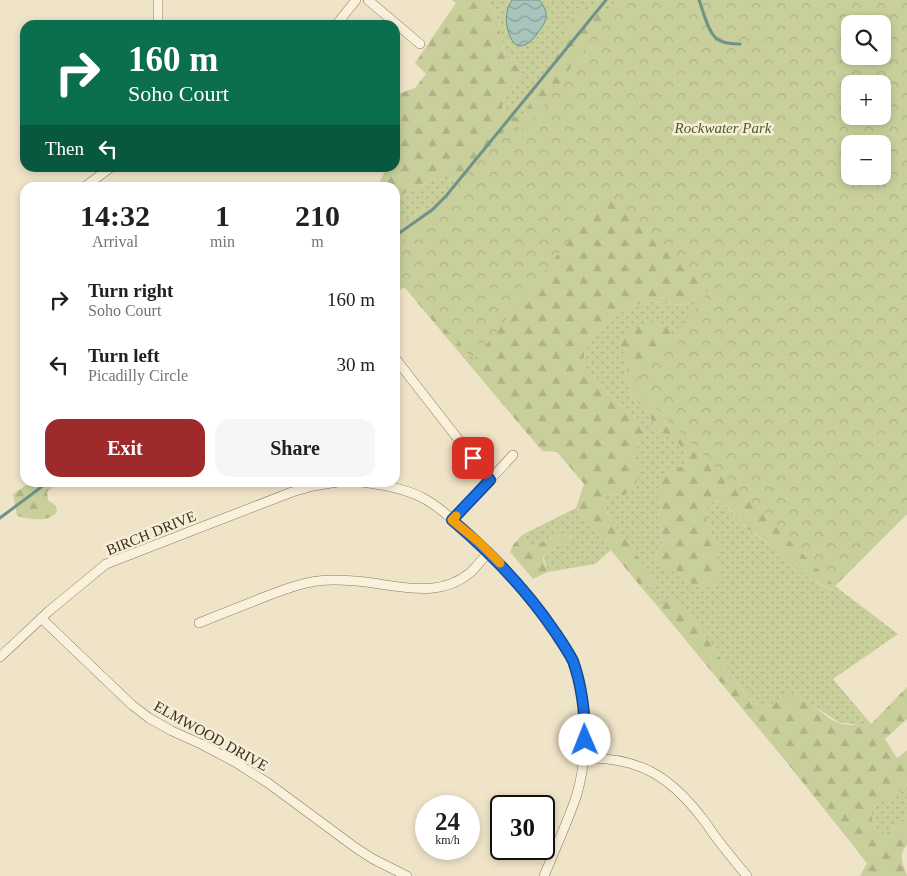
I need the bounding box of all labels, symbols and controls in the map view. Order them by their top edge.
map controls [841,15,891,185]
button: search [841,15,891,65]
icon: right [45,40,110,105]
text: 160 m [128,40,218,79]
button: + [841,75,891,125]
text: Soho Court [128,81,229,106]
park label: Rockwater Park [673,120,772,136]
icon: left [94,135,122,163]
button: − [841,135,891,185]
text: Then [45,138,84,159]
text: 14:32 [80,199,150,232]
text: 1 [215,199,230,232]
text: 210 [295,199,340,232]
text: Arrival [92,233,138,250]
text: min [210,233,235,250]
text: m [311,233,324,250]
text: Turn right [88,280,173,301]
icon: right [45,286,73,314]
text: 160 m [327,289,375,310]
text: Soho Court [88,302,161,319]
text: Turn left [88,345,160,366]
icon: left [45,351,73,379]
text: 30 m [336,354,375,375]
text: Picadilly Circle [88,367,188,384]
button: Exit [45,419,205,477]
button: Share [215,419,375,477]
pin [452,437,494,479]
icon: arrive [459,444,487,472]
street label: BIRCH DRIVE [104,508,198,558]
street label: ELMWOOD DRIVE [151,698,271,774]
position arrow [558,713,610,765]
speed limit sign: 30 [490,795,555,860]
text: 24 [435,808,460,835]
text: km/h [435,833,460,847]

